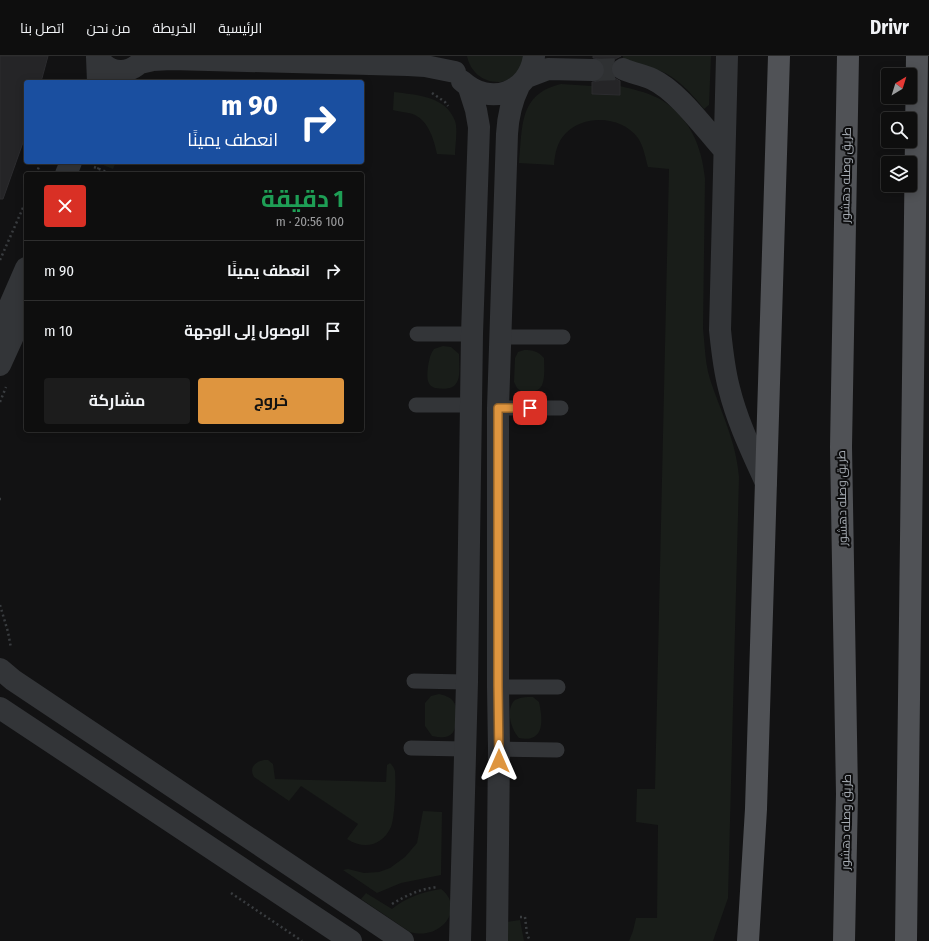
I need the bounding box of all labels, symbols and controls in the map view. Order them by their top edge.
text: Drivr [870,16,909,39]
text: اتصل بنا [20,20,65,37]
text: من نحن [87,20,131,37]
text: الخريطة [153,20,196,37]
text: الرئيسية [218,20,262,37]
north arrow [881,68,917,104]
map controls [881,68,917,192]
text: 90 m [221,89,278,122]
icon: right [292,96,344,148]
button: search [881,112,917,148]
street label: طريق وصله دهشور [838,127,854,224]
text: انعطف يمينًا [187,129,278,151]
button: layers [881,156,917,192]
button: close [44,185,86,227]
text: 1 دقيقة [261,185,344,213]
text: 100 m · 20:56 [276,214,344,229]
icon: right [322,260,344,282]
text: 90 m [44,262,74,280]
text: انعطف يمينًا [227,262,310,280]
icon: arrive [322,320,344,342]
text: 10 m [44,322,73,340]
text: الوصول إلى الوجهة [184,322,310,340]
button: مشاركة [44,378,190,424]
button: خروج [198,378,344,424]
pin [513,391,547,425]
icon: arrive [519,397,541,419]
street label: طريق وصله دهشور [834,450,850,547]
position arrow [478,740,520,782]
street label: طريق وصله دهشور [838,774,854,871]

